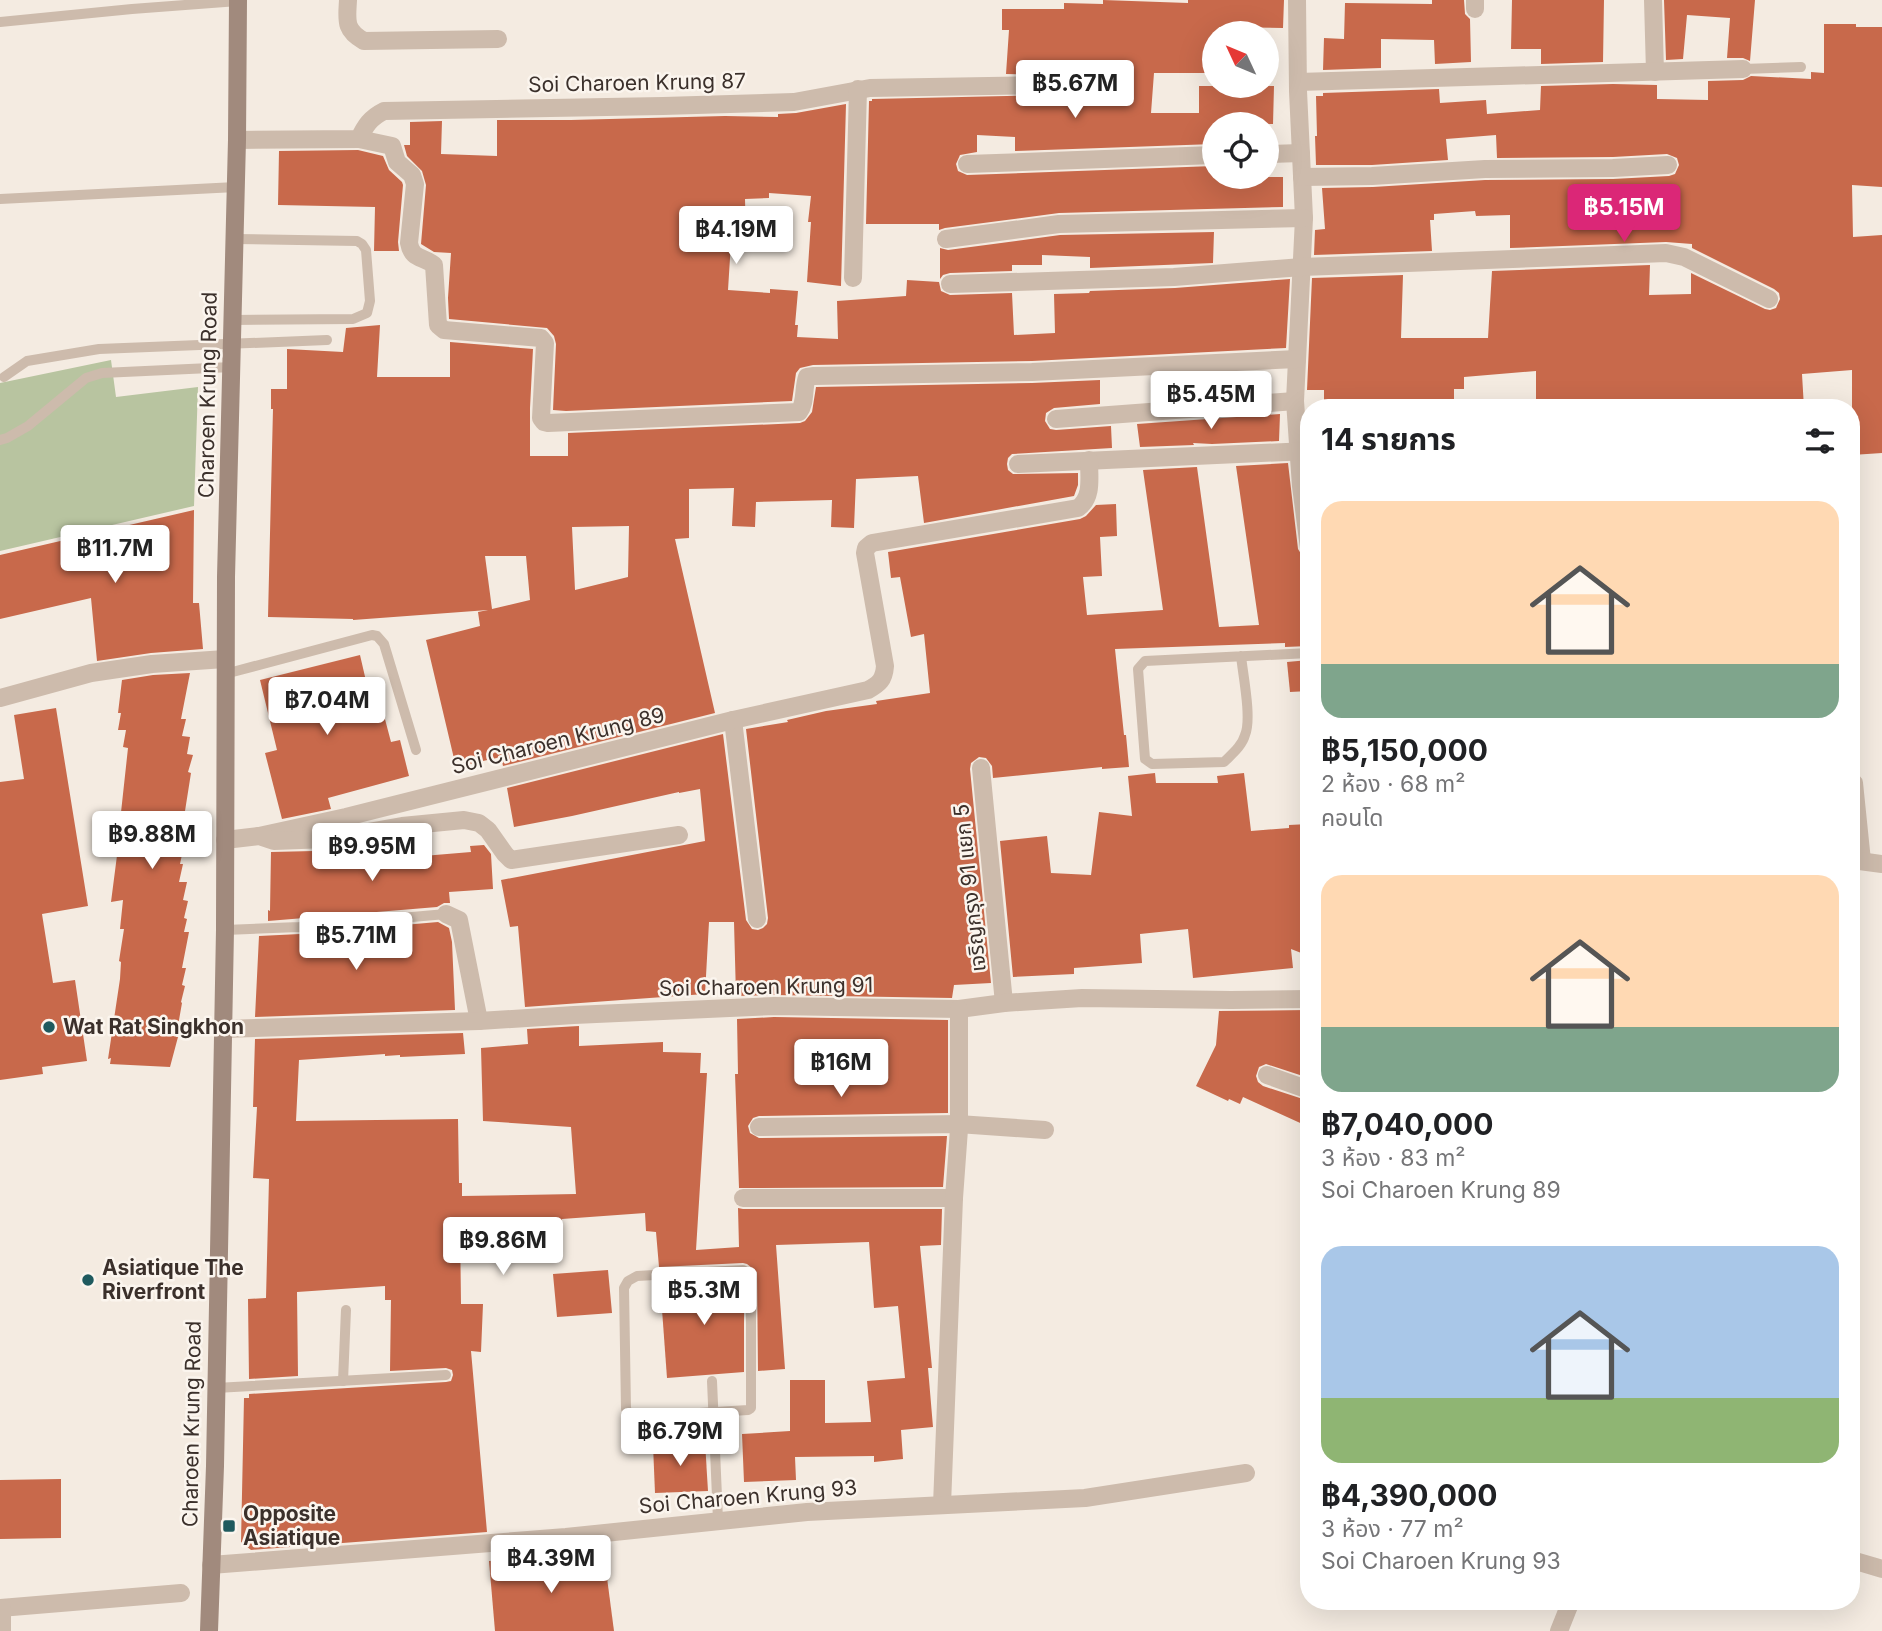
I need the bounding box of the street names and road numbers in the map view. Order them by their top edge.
street label: Soi Charoen Krung 87 [528,68,746,97]
street label: Charoen Krung Road [193,292,222,498]
street label: Soi Charoen Krung 89 [449,702,667,779]
street label: เจริญกรุง 91 แยก 5 [948,803,992,973]
street label: Soi Charoen Krung 91 [659,972,873,1001]
street label: Charoen Krung Road [177,1321,206,1527]
street label: Soi Charoen Krung 93 [638,1475,858,1518]

